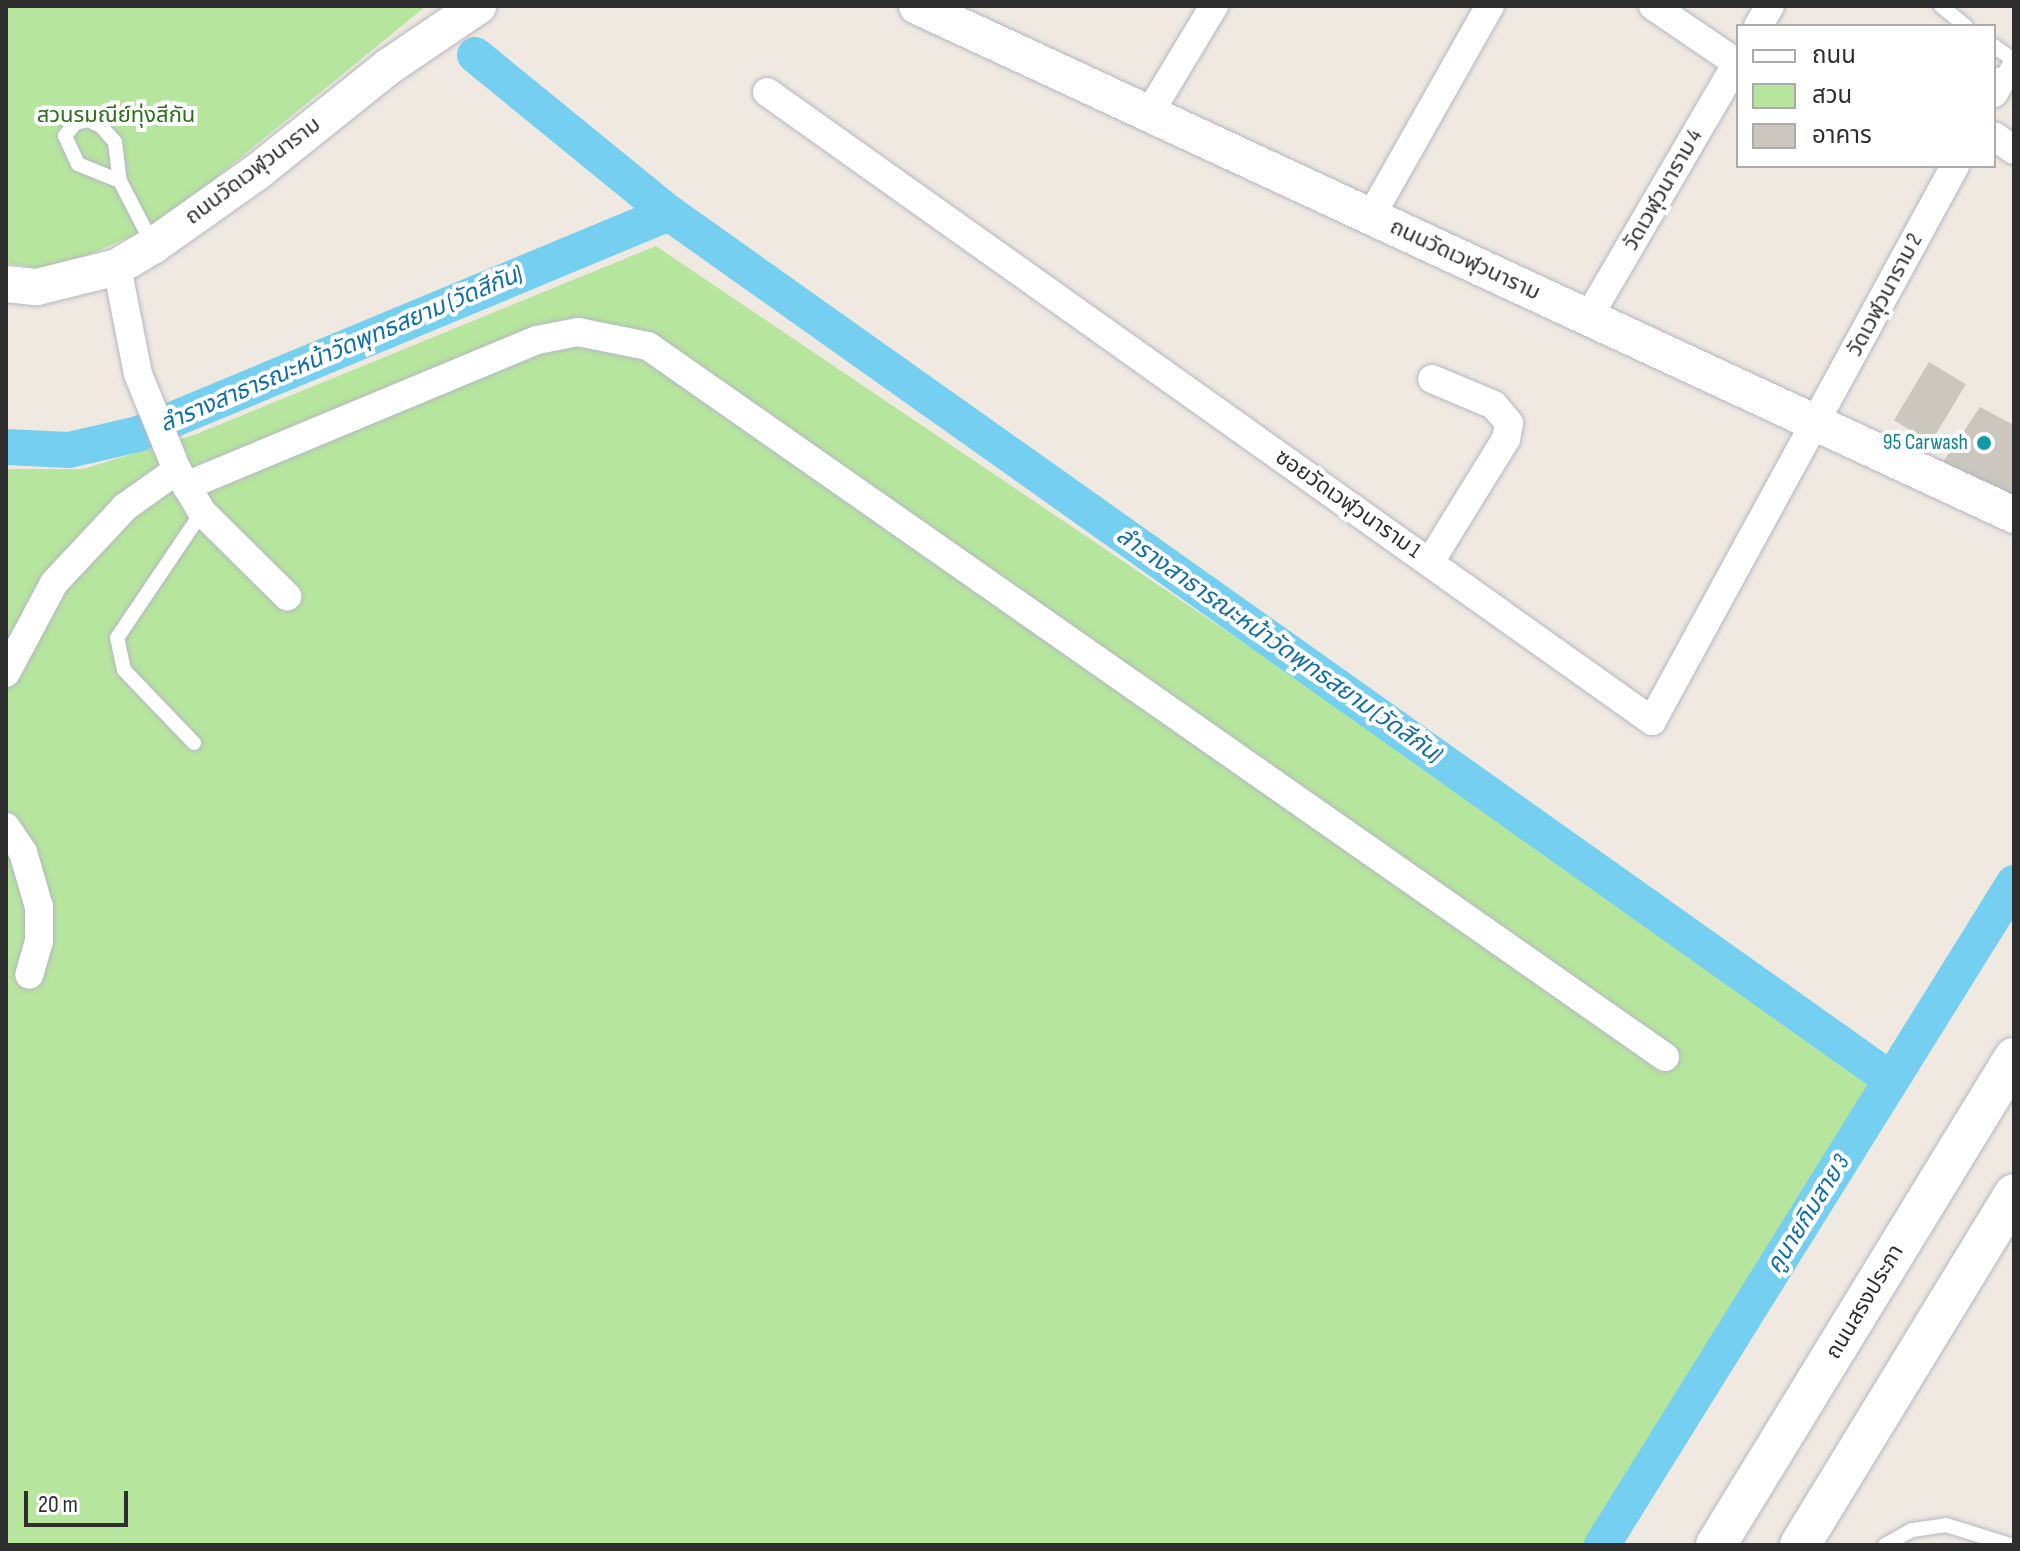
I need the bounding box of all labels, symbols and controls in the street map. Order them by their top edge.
legend [1736,24,1996,168]
text: ถนน [1812,41,1856,70]
text: สวน [1812,81,1852,110]
park label: สวนรมณีย์ทุ่งสีกัน [37,103,195,129]
street label: ถนนวัดเวฬุวนาราม [180,111,326,231]
text: อาคาร [1812,121,1872,150]
street label: วัดเวฬุวนาราม 4 [1618,125,1708,255]
street label: ถนนวัดเวฬุวนาราม [1386,214,1544,306]
street label: วัดเวฬุวนาราม 2 [1842,229,1928,361]
water label: ลำรางสาธารณะหน้าวัดพุทธสยาม (วัดสีกัน) [155,259,527,439]
place label: 95 Carwash [1883,430,1968,456]
marker: 95 Carwash [1975,434,1993,452]
street label: ซอยวัดเวฬุวนาราม 1 [1270,444,1426,564]
water label: ลำรางสาธารณะหน้าวัดพุทธสยาม (วัดสีกัน) [1111,521,1447,769]
water label: คูนายกิมสาย 3 [1760,1150,1856,1278]
street label: ถนนสรงประภา [1820,1240,1910,1364]
scale bar [28,1475,132,1525]
text: 20 m [38,1490,78,1519]

